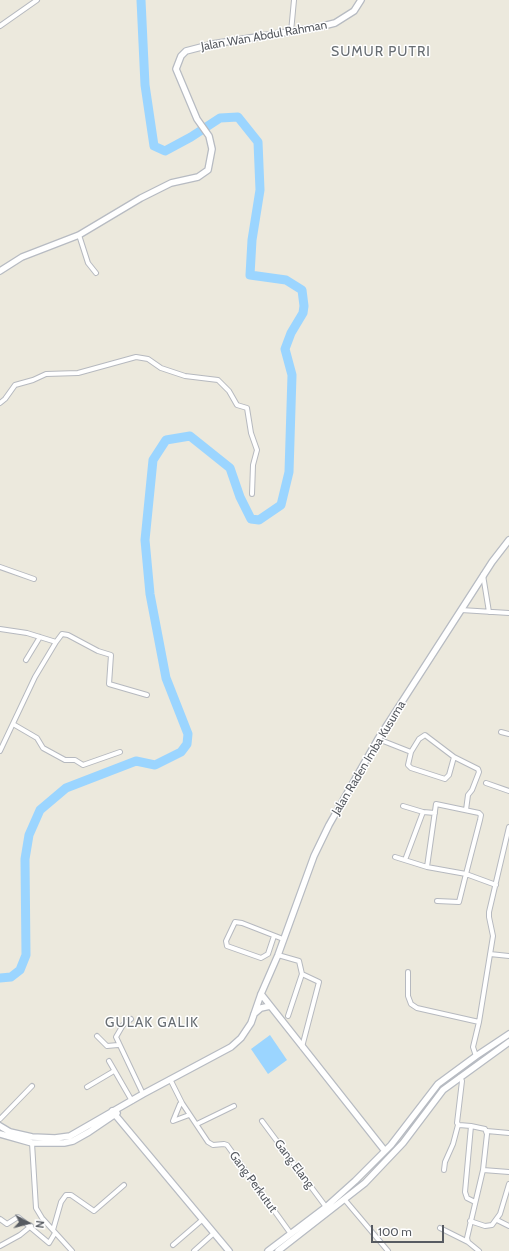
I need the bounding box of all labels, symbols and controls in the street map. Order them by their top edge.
street label: Jalan Wan Abdul Rahman [200,18,328,54]
district label: SUMUR PUTRI [331,44,431,60]
street label: Jalan Raden Imba Kusuma [329,698,409,818]
district label: GULAK GALIK [105,1015,199,1031]
street label: Gang Elang [271,1137,317,1191]
street label: Gang Perkutut [226,1149,280,1215]
north arrow [8,1203,48,1243]
scale bar [373,1217,446,1243]
text: N [32,1220,47,1229]
text: 100 m [378,1224,412,1239]

